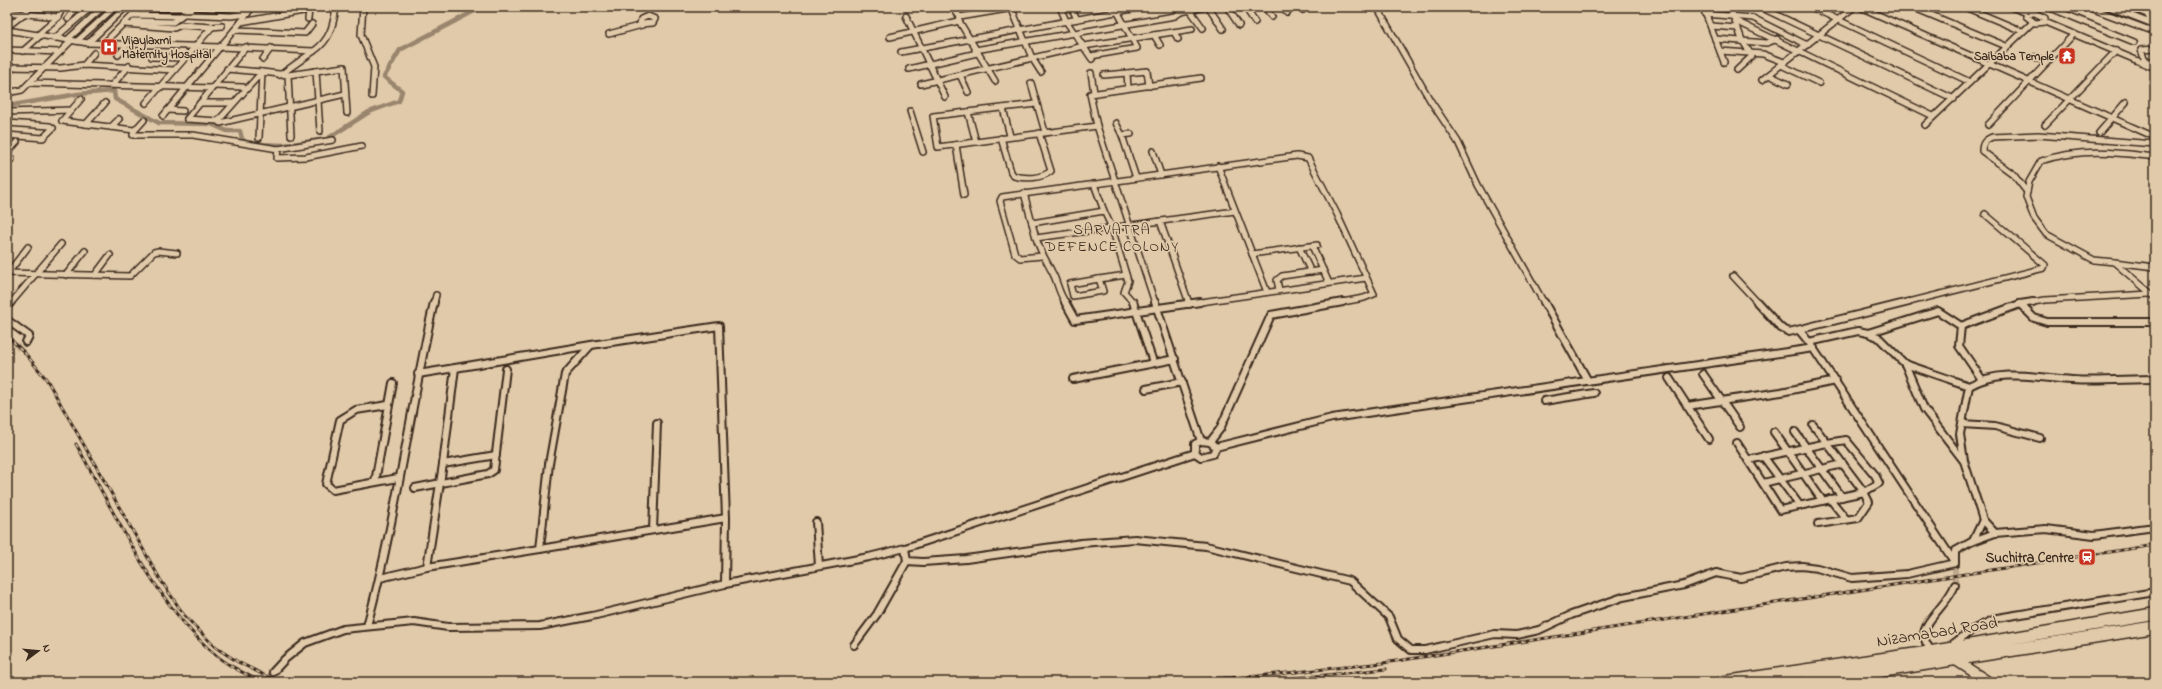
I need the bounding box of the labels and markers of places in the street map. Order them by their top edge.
place label: Vijaylaxmi Maternity Hospital [121,32,211,66]
hospital icon: Vijaylaxmi Maternity Hospital [99,37,119,57]
temple icon: Saibaba Temple [2057,46,2077,66]
place label: Saibaba Temple [1974,48,2055,66]
station icon: Suchitra Centre [2077,547,2097,567]
place label: Suchitra Centre [1985,548,2075,569]

